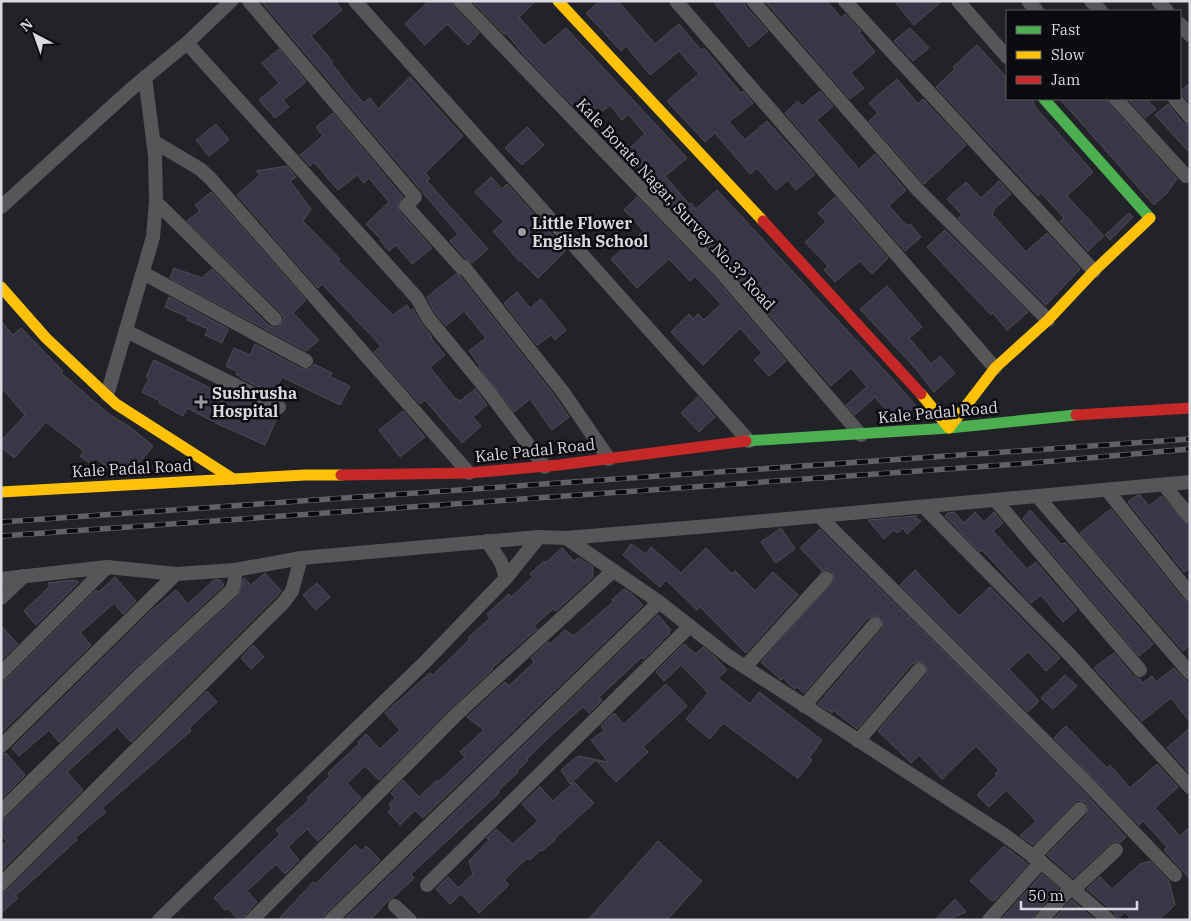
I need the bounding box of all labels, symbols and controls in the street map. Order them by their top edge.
north arrow [10,10,60,60]
legend [1006,10,1181,100]
text: N [16,15,37,36]
text: Fast [1051,20,1081,39]
text: Slow [1051,45,1085,64]
text: Jam [1051,70,1080,89]
street label: Kale Borate Nagar, Survey No.3? Road [572,94,780,314]
place label: Little Flower English School [532,213,648,251]
marker: Little Flower English School [516,226,528,238]
place label: Sushrusha Hospital [212,383,297,421]
marker: Sushrusha Hospital [194,395,208,409]
street label: Kale Padal Road [877,397,999,427]
street label: Kale Padal Road [474,434,596,466]
street label: Kale Padal Road [71,455,193,481]
scale bar [1021,878,1137,910]
text: 50 m [1028,886,1064,905]

